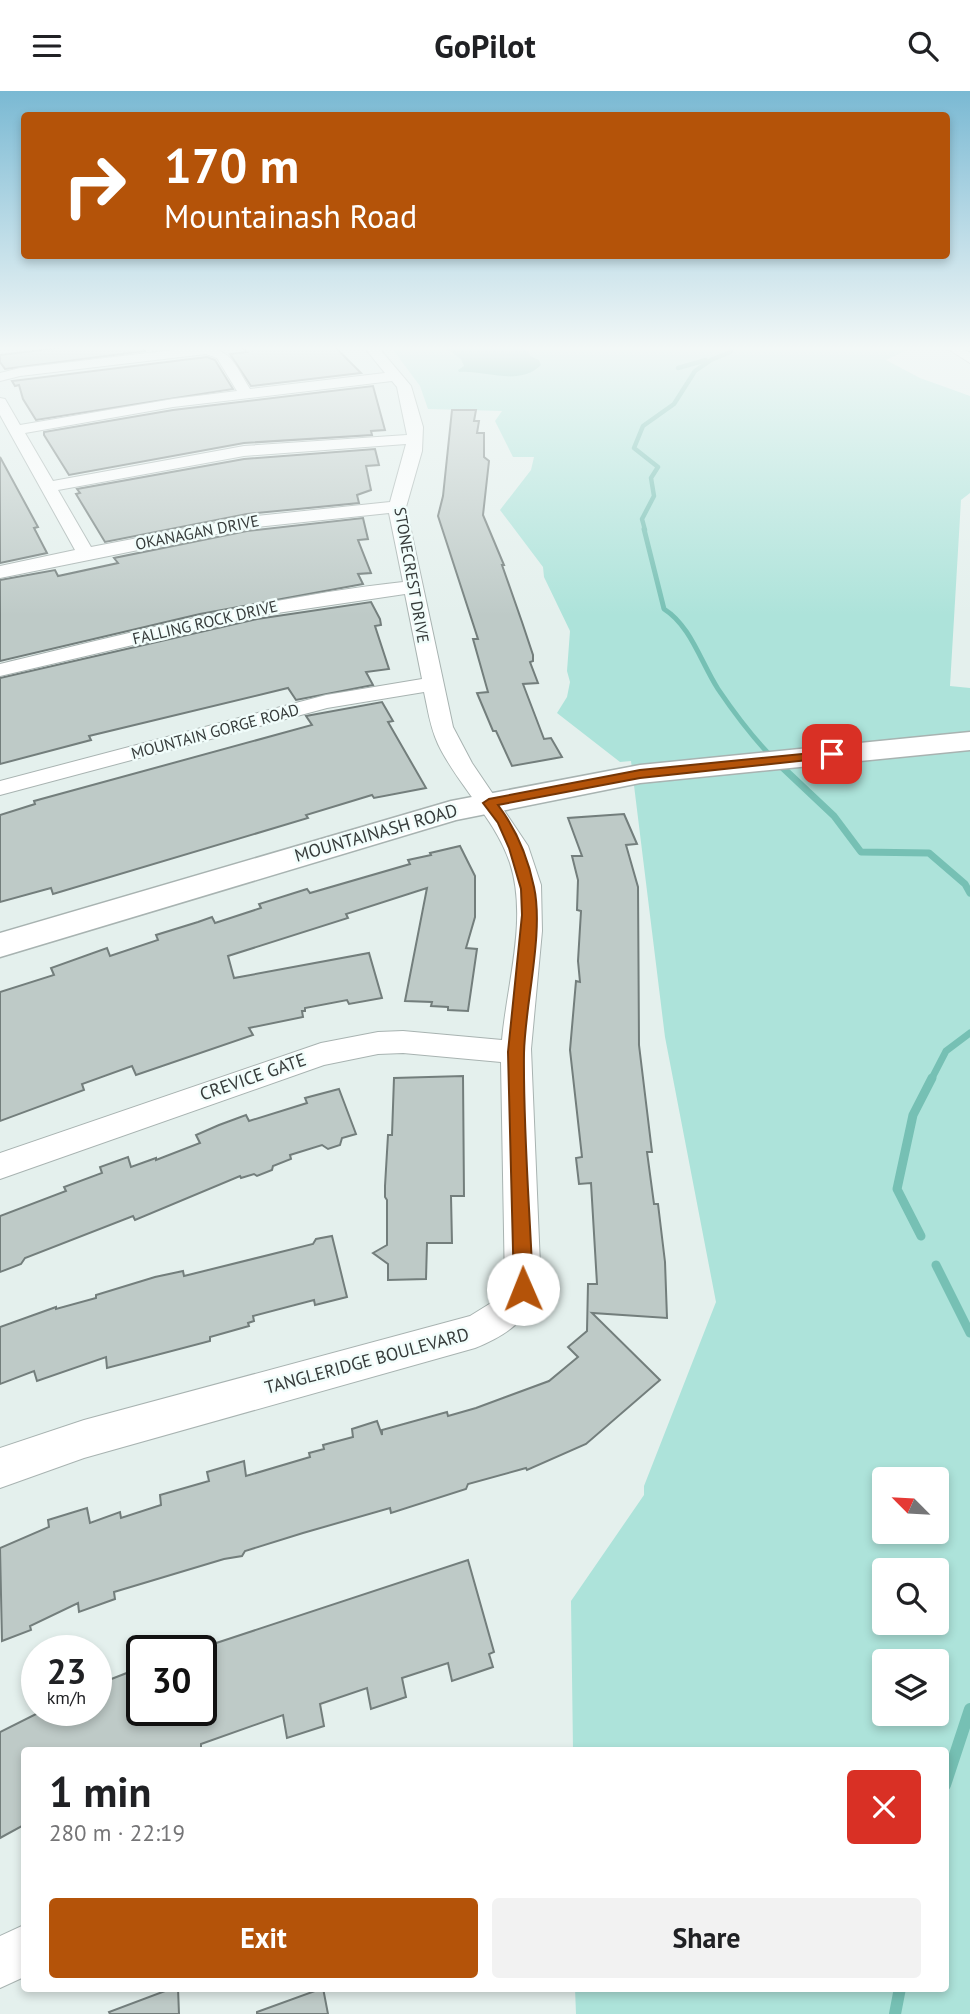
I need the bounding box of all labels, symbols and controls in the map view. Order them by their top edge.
text: GoPilot [434,25,536,67]
icon: menu [28,27,66,65]
icon: search [904,27,942,65]
text: 170 m [164,133,299,197]
icon: right [49,140,140,231]
text: Mountainash Road [164,195,417,237]
street label: STONECREST DRIVE [390,506,434,644]
street label: OKANAGAN DRIVE [133,510,261,554]
street label: FALLING ROCK DRIVE [130,596,280,648]
street label: MOUNTAIN GORGE ROAD [129,699,301,763]
pin [802,724,862,784]
icon: arrive [813,735,851,773]
street label: MOUNTAINASH ROAD [292,798,460,867]
street label: CREVICE GATE [197,1048,309,1105]
position arrow [486,1252,560,1326]
street label: TANGLERIDGE BOULEVARD [262,1322,472,1399]
north arrow [872,1467,948,1543]
map controls [872,1467,949,1726]
button: search [872,1558,949,1635]
speed limit sign: 30 [126,1635,217,1726]
text: 23 [47,1648,86,1694]
button: layers [872,1649,949,1726]
text: km/h [47,1686,86,1709]
text: 1 min [49,1764,151,1819]
button: close [847,1770,921,1844]
text: 280 m · 22:19 [49,1818,185,1847]
button: Exit [49,1898,478,1978]
button: Share [492,1898,921,1978]

